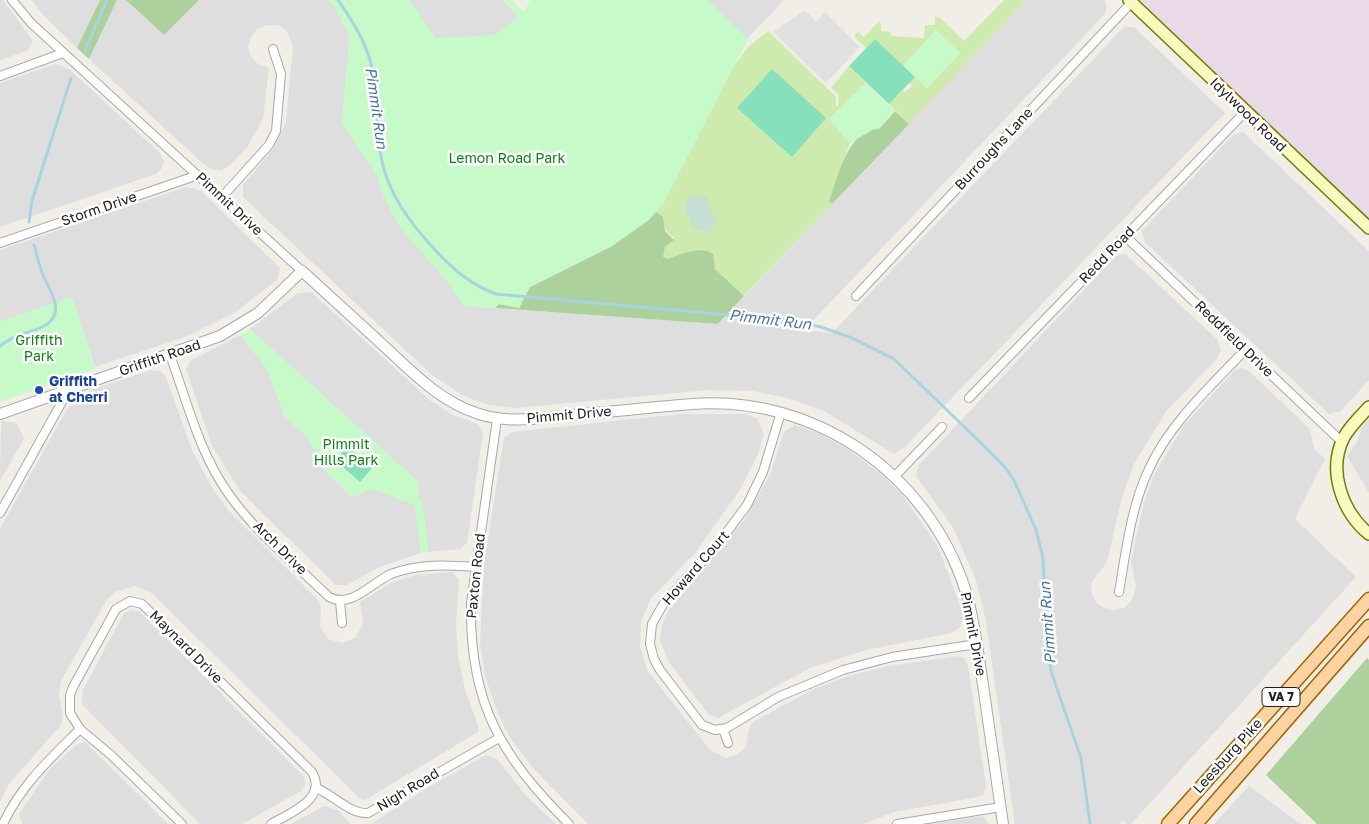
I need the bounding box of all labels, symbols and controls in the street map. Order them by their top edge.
water label: Pimmit Run [361,66,391,150]
street label: Idylwood Road [1206,74,1290,156]
street label: Burroughs Lane [952,104,1036,194]
park label: Lemon Road Park [449,151,565,167]
street label: Pimmit Drive [192,169,266,239]
street label: Storm Drive [59,188,139,230]
street label: Redd Road [1076,223,1138,287]
street label: Reddfield Drive [1191,297,1277,381]
water label: Pimmit Run [728,306,812,334]
park label: Griffith Park [15,333,63,366]
street label: Griffith Road [117,336,203,380]
place label: Griffith at Cherri [49,374,108,407]
marker: Griffith at Cherri [33,384,45,396]
street label: Pimmit Drive [526,403,612,427]
park label: Pimmit Hills Park [314,437,378,470]
street label: Arch Drive [250,518,310,578]
street label: Howard Court [659,527,733,609]
street label: Paxton Road [463,533,489,619]
water label: Pimmit Run [1036,581,1060,665]
street label: Pimmit Drive [957,591,989,677]
street label: Maynard Drive [146,607,226,687]
road number: VA 7 [1262,688,1300,706]
street label: Leesburg Pike [1190,715,1266,797]
street label: Nigh Road [374,765,442,815]

